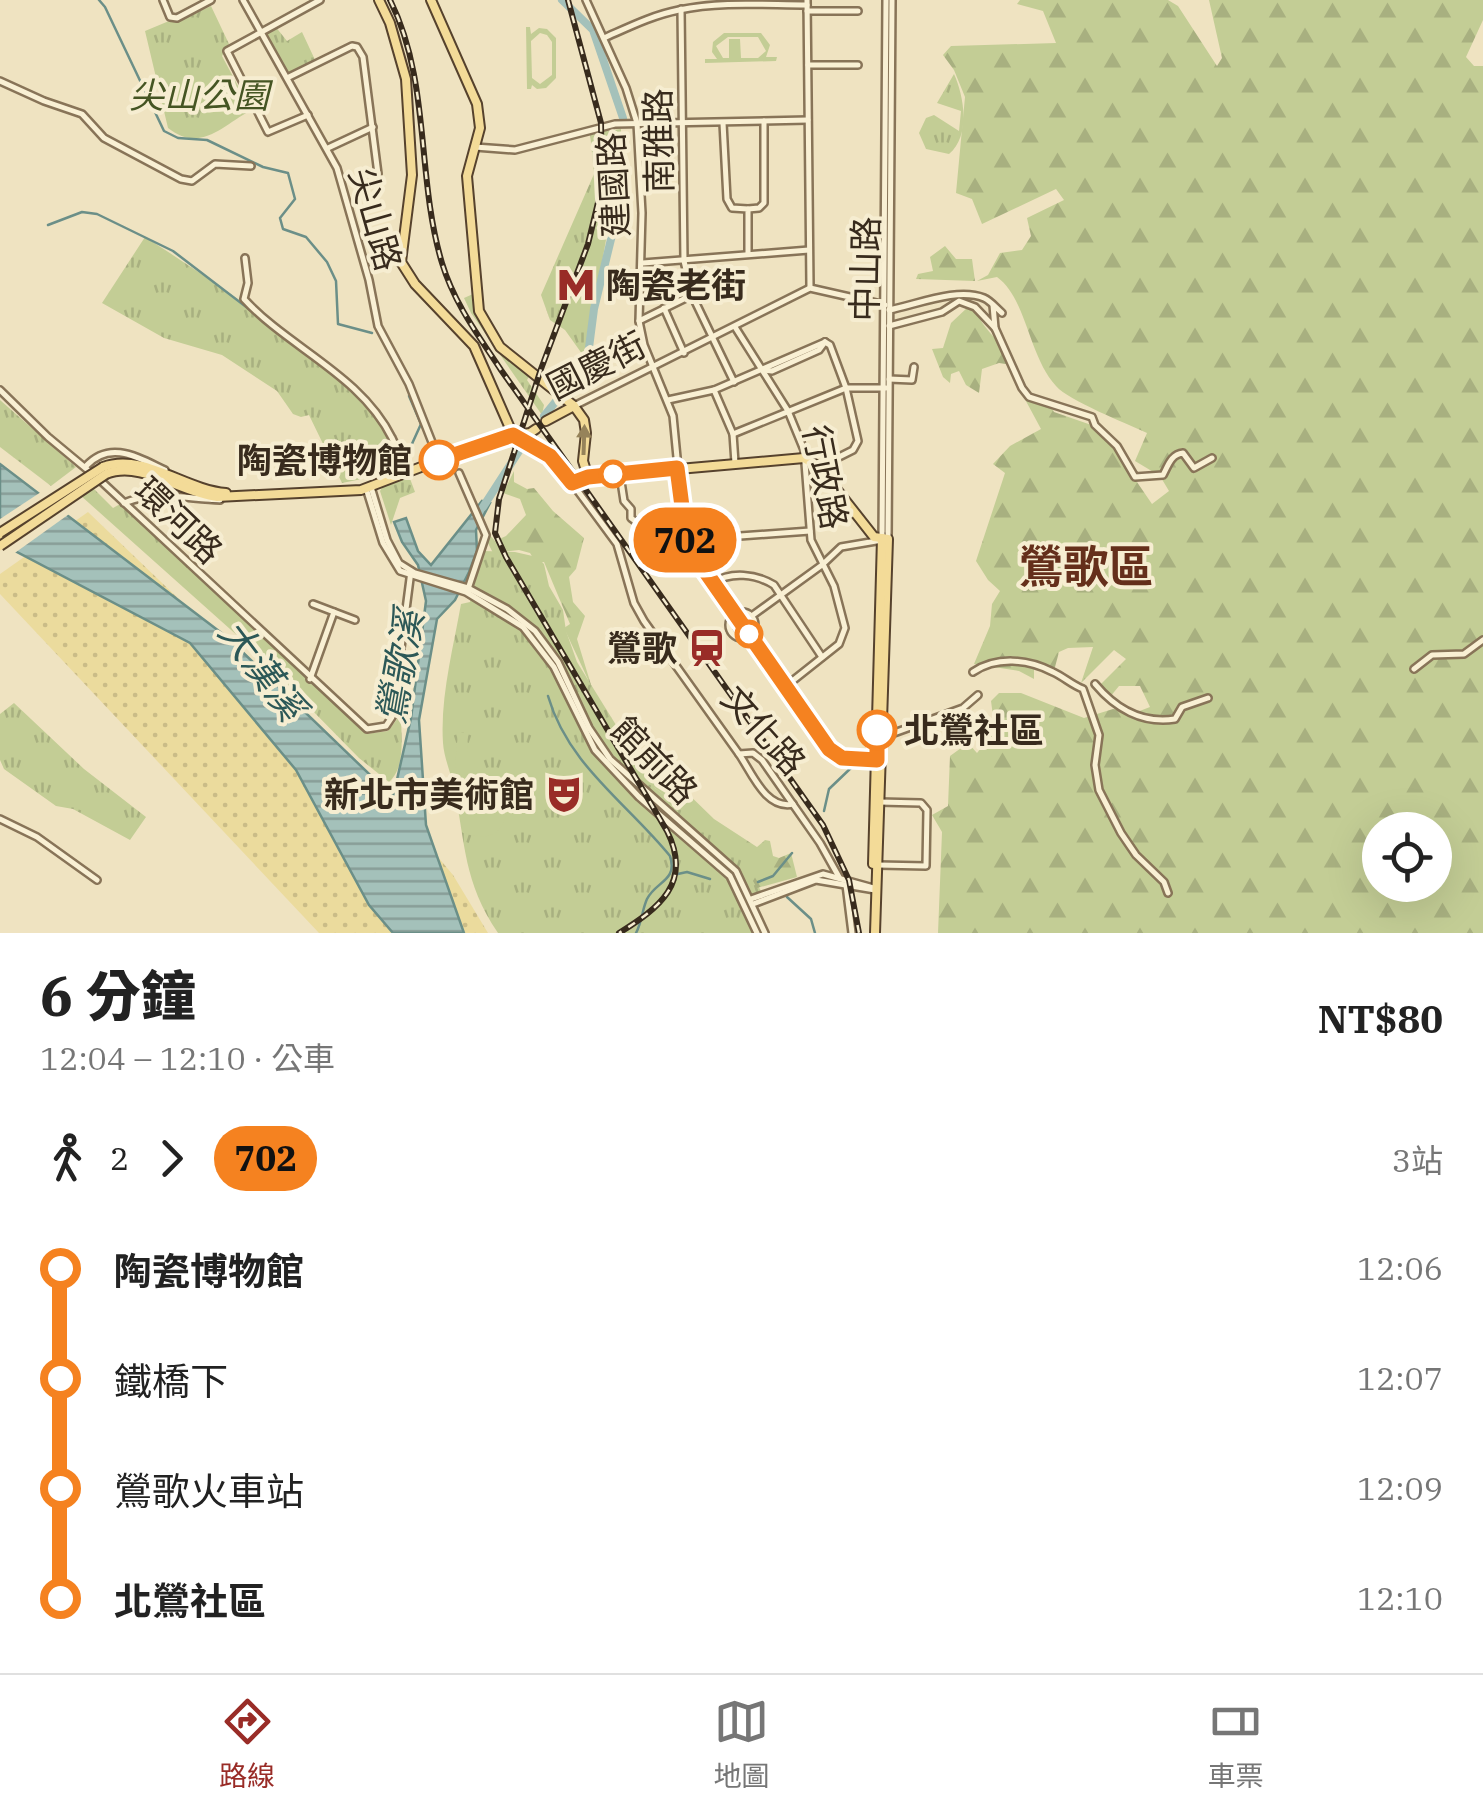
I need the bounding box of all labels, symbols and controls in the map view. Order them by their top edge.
park label: 尖山公園 [129,72,274,118]
street label: 南雅路 [634,88,682,194]
street label: 建國路 [587,131,639,239]
street label: 尖山路 [339,162,413,276]
street label: 中山路 [841,216,889,322]
place label: 陶瓷老街 [606,262,746,308]
metro station icon: 陶瓷老街 [555,264,597,306]
street label: 國慶街 [539,321,653,409]
street label: 行政路 [793,421,859,533]
one-way arrow [576,424,592,455]
place label: 陶瓷博物館 [237,437,412,483]
marker: 陶瓷博物館 [420,441,458,479]
unlabelled marker [600,461,626,487]
street label: 環河路 [125,467,233,573]
line badge: 702 [628,508,742,572]
text: 702 [653,517,717,563]
district label: 鶯歌區 [1018,537,1154,595]
water label: 鶯歌溪 [365,602,434,727]
water label: 大漢溪 [209,609,320,733]
unlabelled marker [736,621,762,647]
place label: 鶯歌 [607,625,677,671]
station icon: 鶯歌 [686,627,728,669]
street label: 文化路 [712,676,816,784]
street label: 館前路 [602,706,708,814]
place label: 北鶯社區 [904,707,1044,753]
marker: 北鶯社區 [858,711,896,749]
place label: 新北市美術館 [324,771,534,817]
theatre icon: 新北市美術館 [543,773,585,815]
map controls [1362,812,1452,902]
button: locate [1362,812,1452,902]
text: 6 分鐘 [40,960,196,1031]
text: NT$80 [1318,994,1443,1043]
text: 12:04 – 12:10 · 公車 [40,1037,335,1079]
icon: walk [40,1131,95,1186]
icon: forward [144,1131,199,1186]
text: 702 [234,1135,297,1181]
text: 2 [110,1137,129,1179]
text: 3站 [1392,1139,1443,1181]
text: 陶瓷博物館 [114,1246,304,1295]
text: 12:06 [1357,1247,1443,1289]
text: 鐵橋下 [114,1356,228,1405]
text: 12:07 [1357,1357,1443,1399]
text: 鶯歌火車站 [114,1466,304,1515]
text: 12:09 [1357,1467,1443,1509]
text: 北鶯社區 [114,1576,266,1625]
text: 12:10 [1357,1577,1443,1619]
tab: 路線 [219,1694,275,1794]
tab: 地圖 [713,1694,770,1794]
tab: 車票 [1208,1694,1264,1794]

